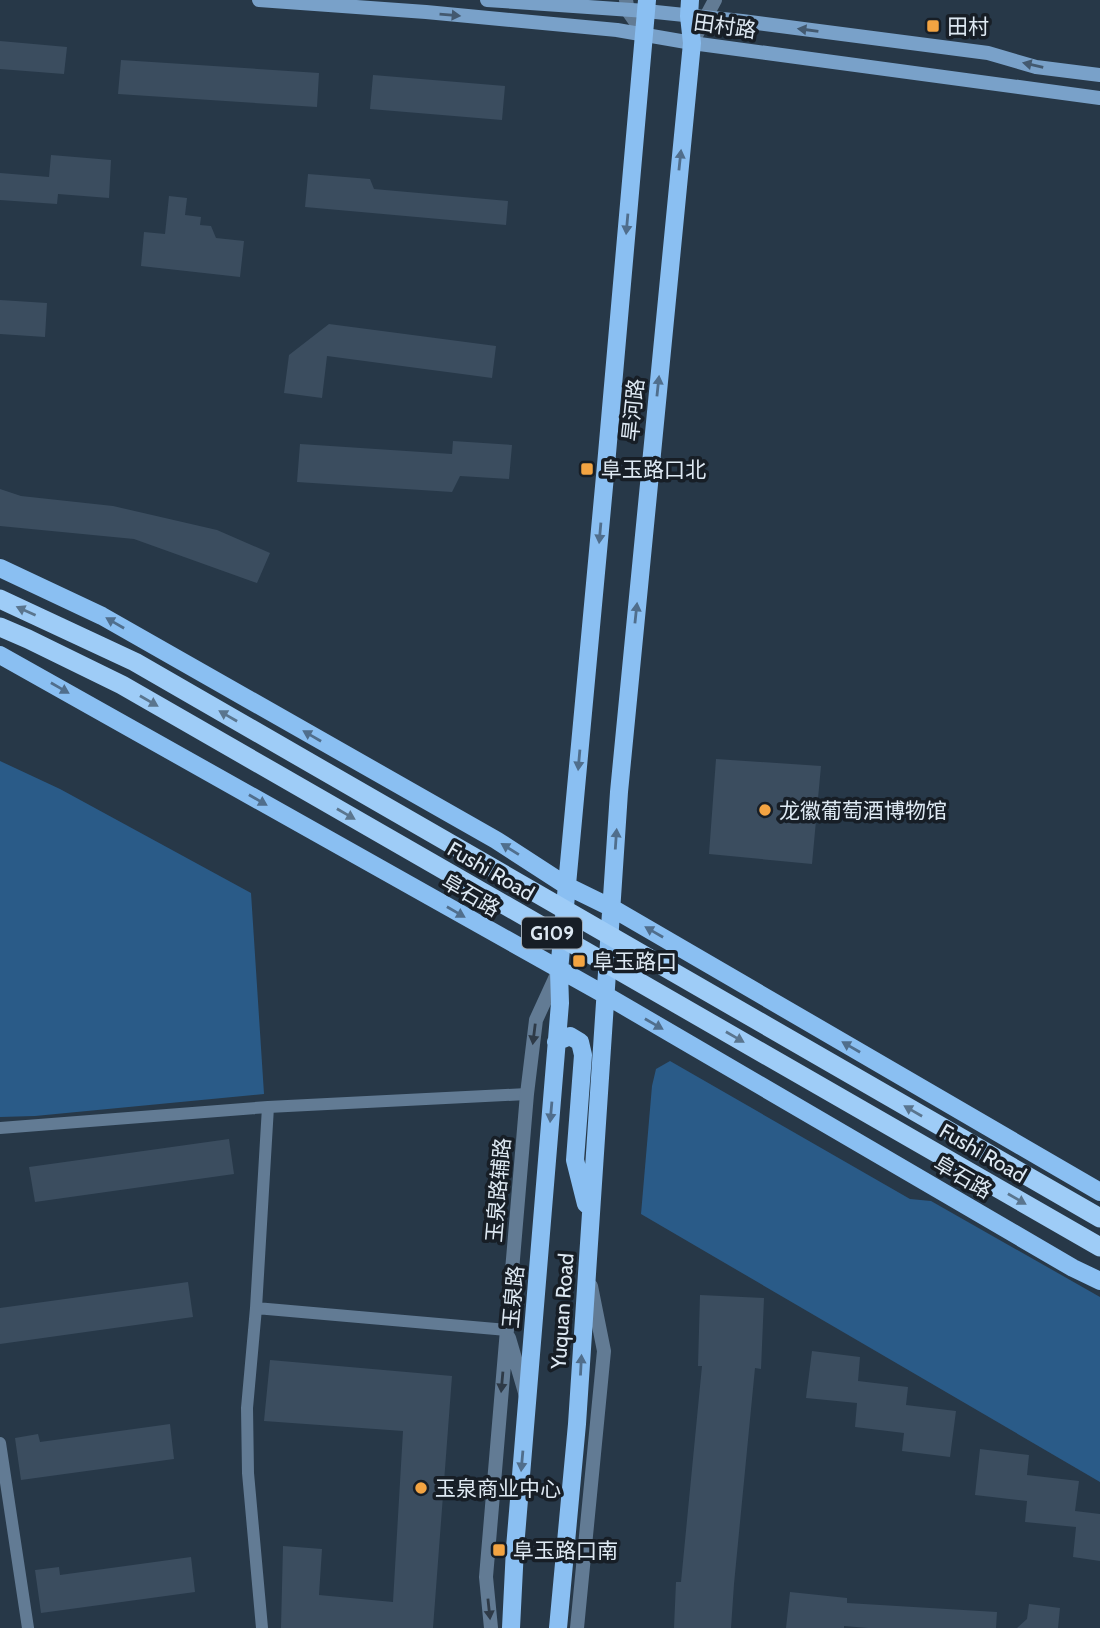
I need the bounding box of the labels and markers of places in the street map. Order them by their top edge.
place label: 田村 [947,14,989,39]
marker: 田村 [925,18,941,34]
place label: 阜玉路口北 [601,457,706,482]
marker: 阜玉路口北 [579,461,595,477]
place label: 龙徽葡萄酒博物馆 [779,798,947,823]
marker: 龙徽葡萄酒博物馆 [757,802,773,818]
place label: 阜玉路口 [593,949,677,974]
marker: 阜玉路口 [571,953,587,969]
place label: 玉泉商业中心 [435,1476,561,1501]
marker: 玉泉商业中心 [413,1480,429,1496]
place label: 阜玉路口南 [513,1538,618,1563]
marker: 阜玉路口南 [491,1542,507,1558]

